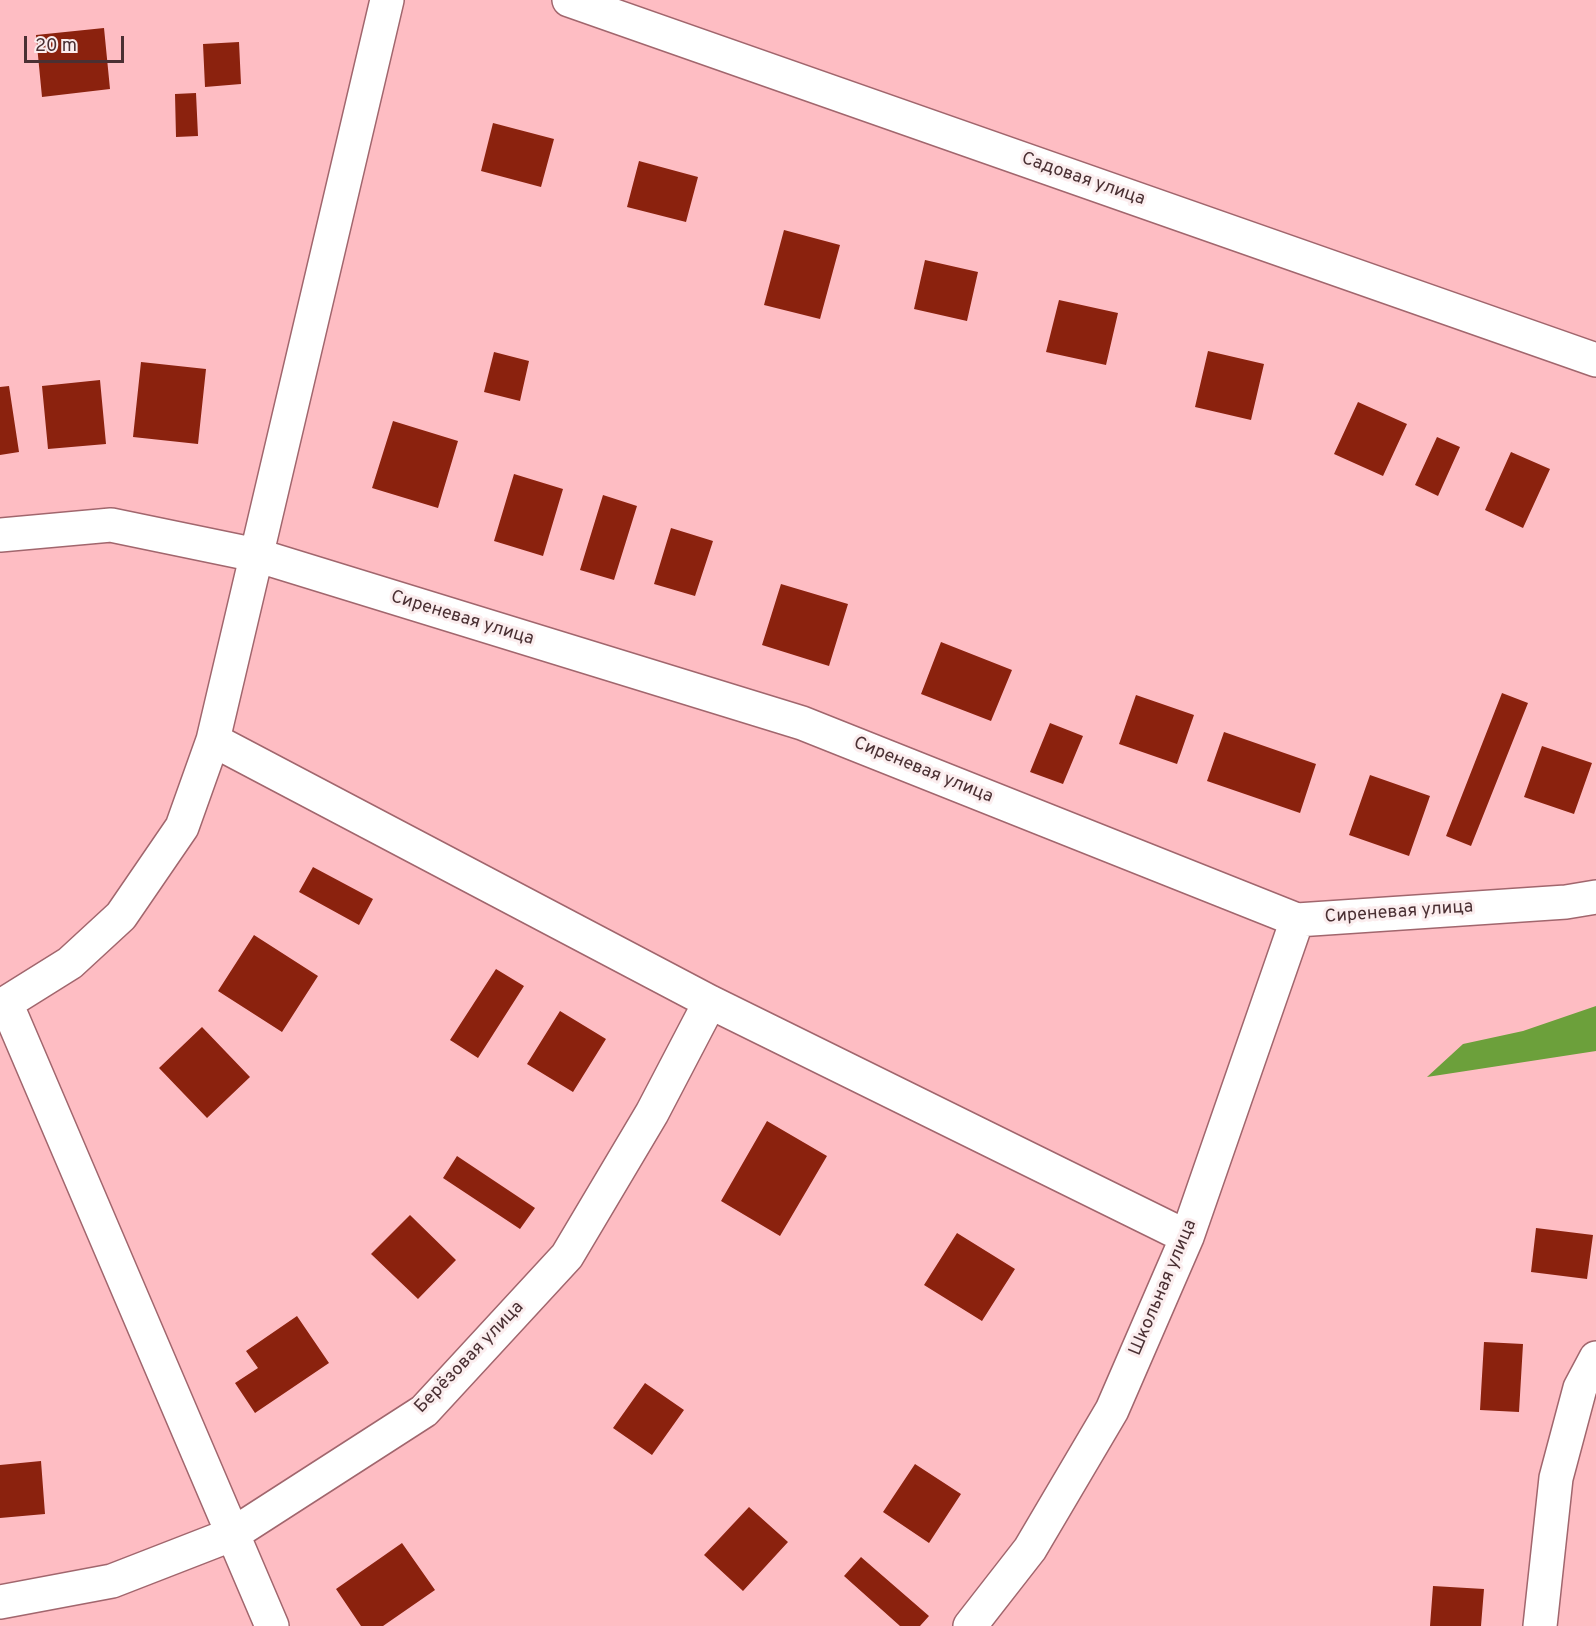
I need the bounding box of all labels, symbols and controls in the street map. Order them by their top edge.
scale bar [27,24,128,62]
text: 20 m [35,35,77,58]
street label: Садовая улица [1018,149,1148,211]
street label: Сиреневая улица [388,587,536,651]
street label: Сиреневая улица [850,733,996,809]
street label: Сиреневая улица [1324,897,1474,929]
street label: Школьная улица [1126,1217,1202,1359]
street label: Берёзовая улица [411,1297,529,1419]

